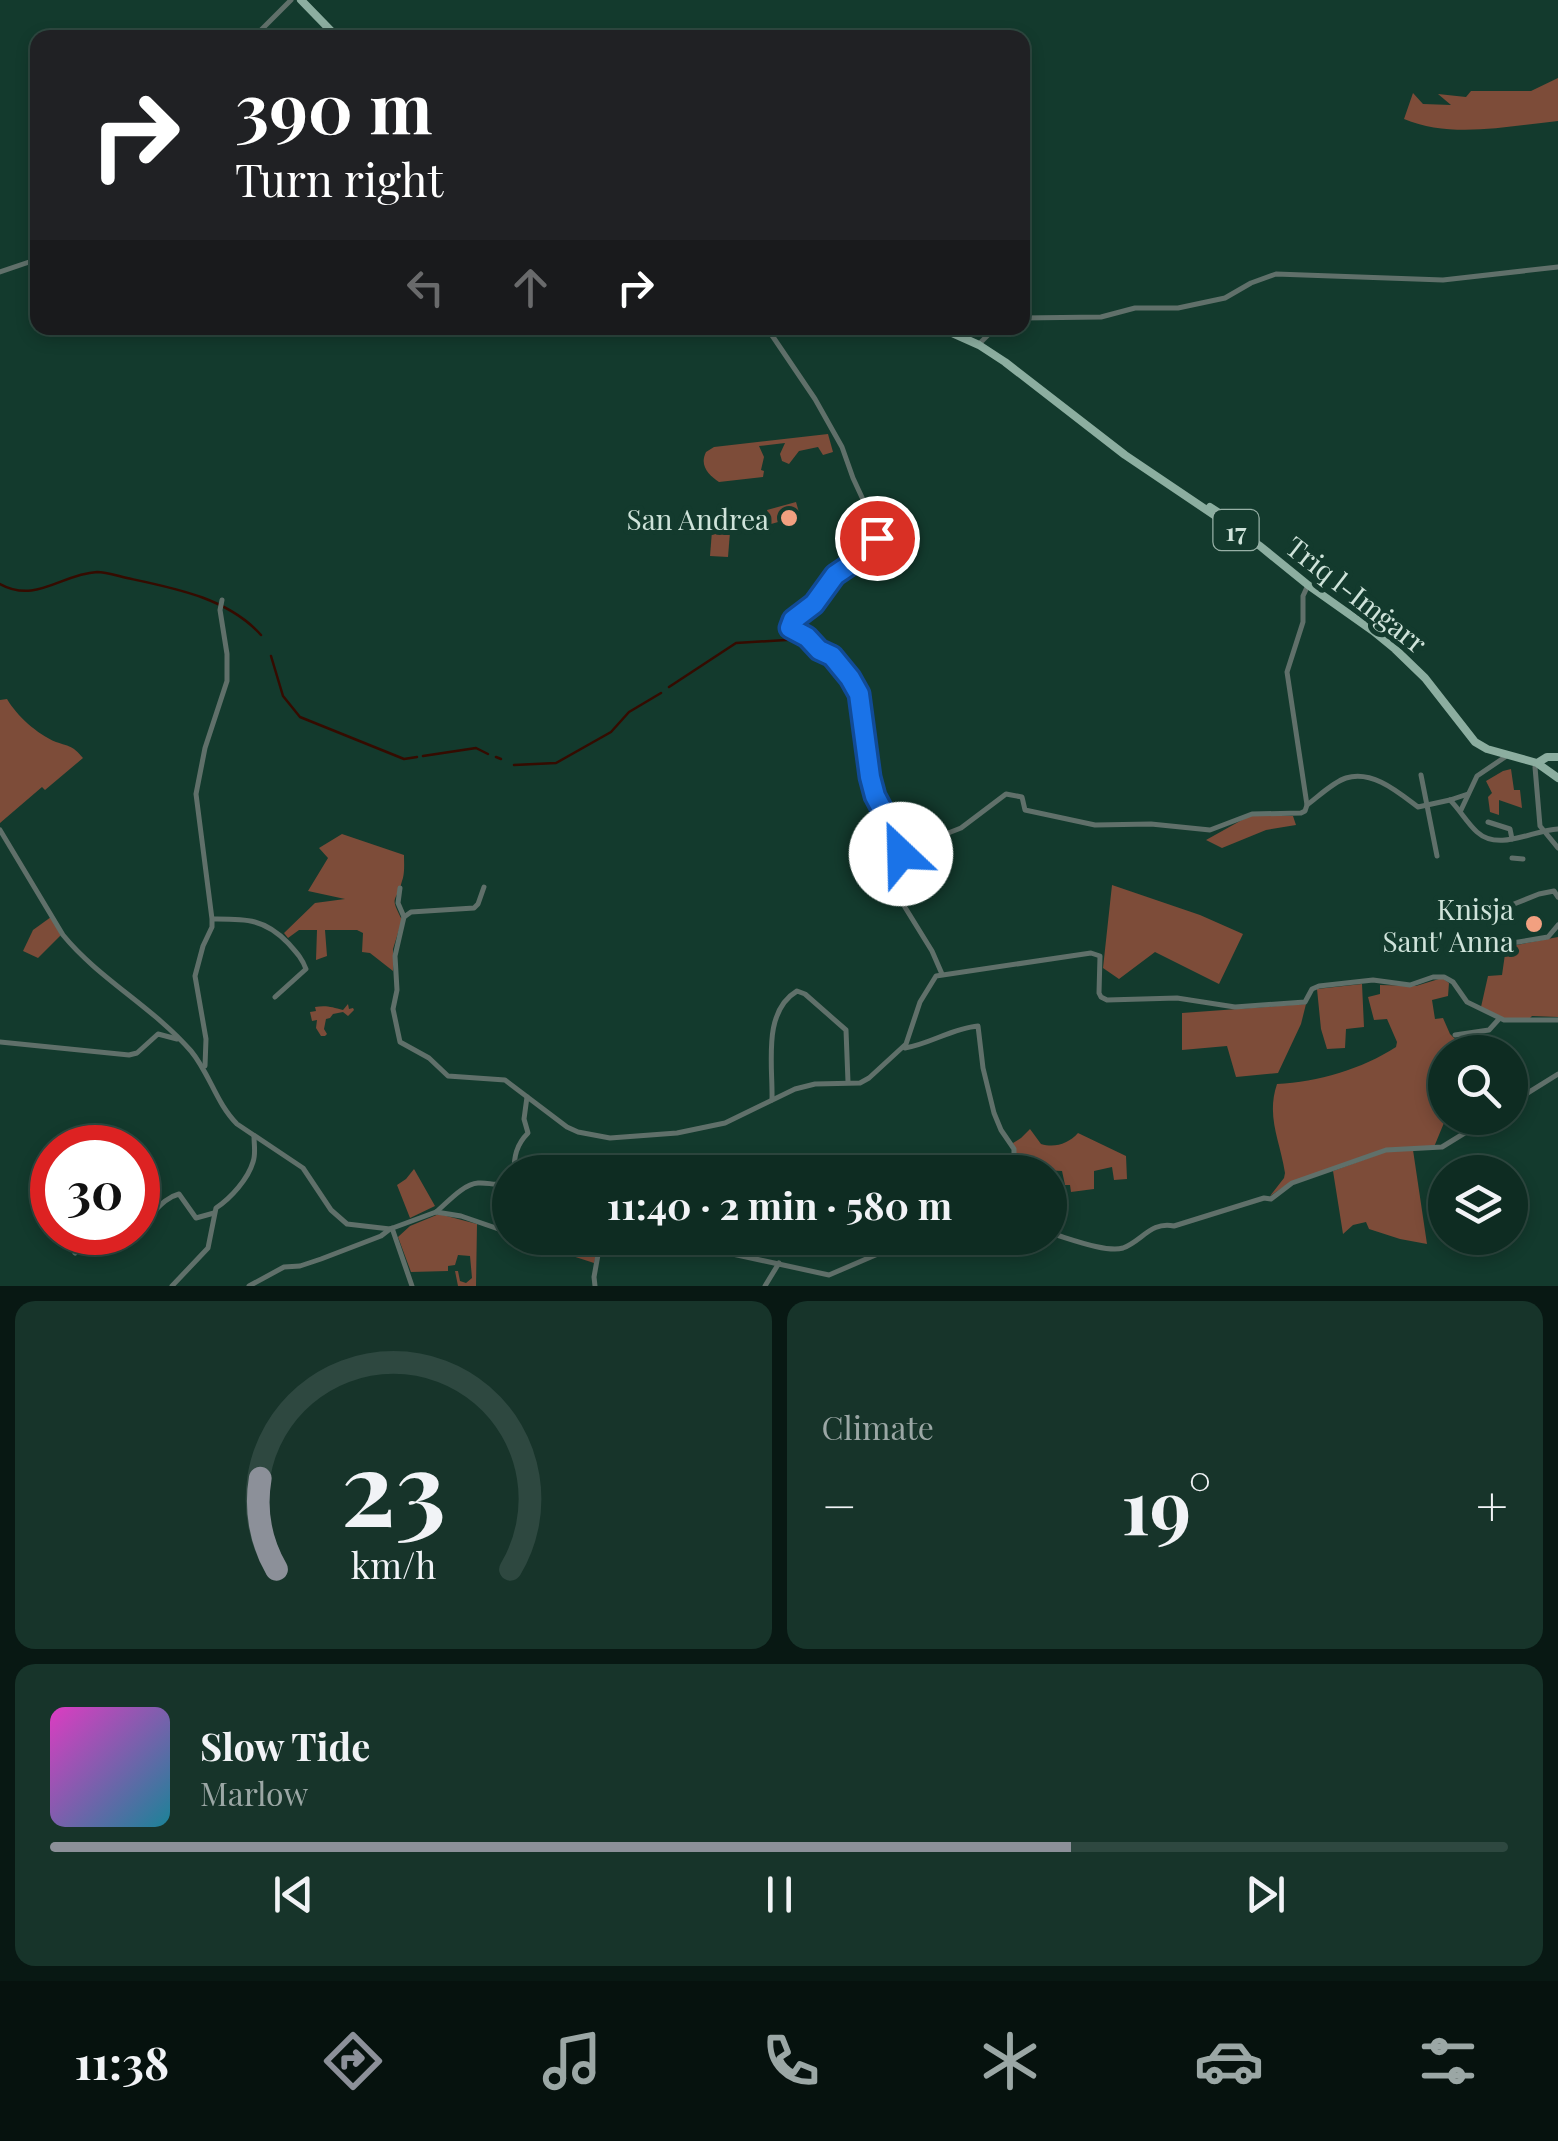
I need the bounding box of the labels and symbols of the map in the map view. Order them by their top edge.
pin [835,496,920,581]
place label: San Andrea [627,500,769,537]
marker: San Andrea [778,507,800,529]
road number: 17 [1214,510,1258,550]
street label: Triq l-Imġarr [1279,527,1436,661]
position arrow [849,802,953,906]
place label: Knisja Sant' Anna [1382,890,1514,959]
marker: Knisja Sant' Anna [1523,913,1545,935]
speed limit sign: 30 [30,1125,160,1255]

